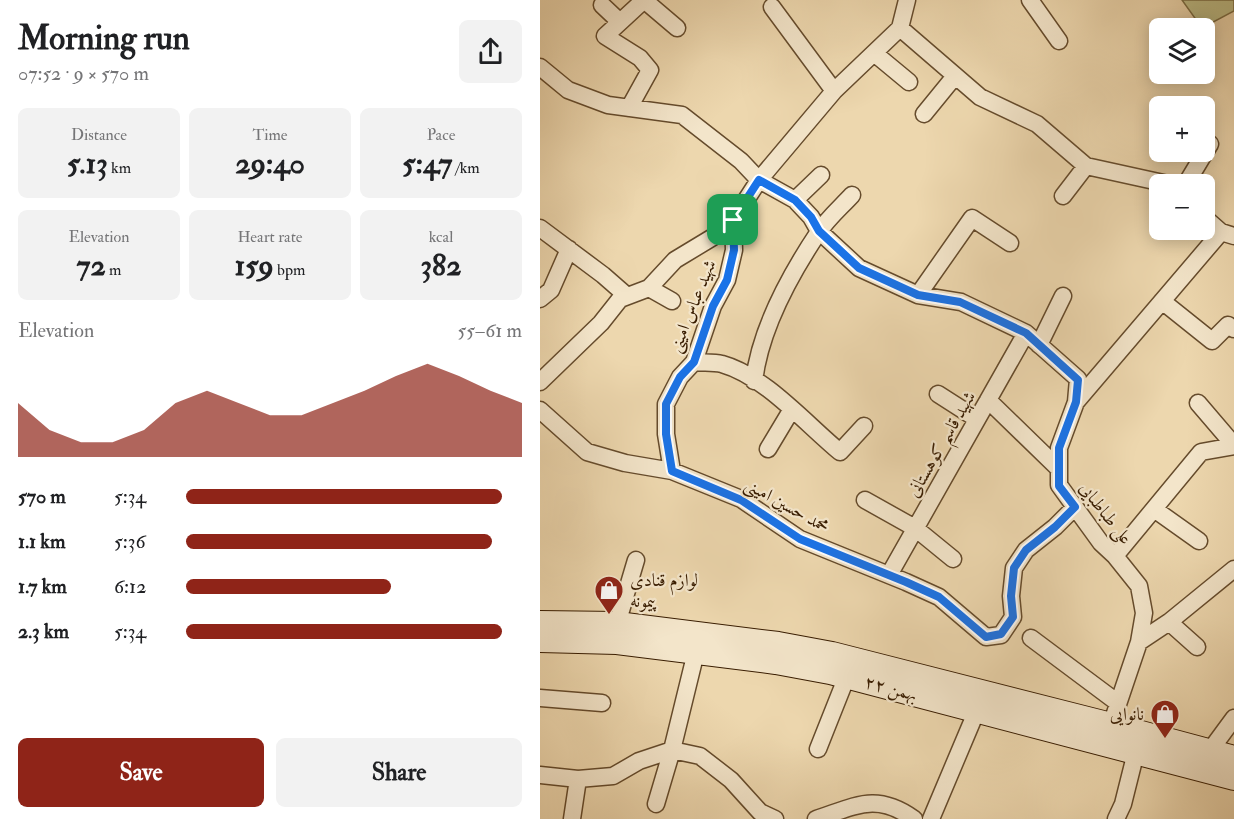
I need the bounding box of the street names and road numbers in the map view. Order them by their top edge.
street label: شهید عباس امینی [663,256,722,356]
street label: شهید قاسم کوهستانی [902,387,986,504]
street label: محمد حسین امینی [740,473,833,539]
street label: علی طباطبایی [1073,477,1137,550]
street label: ۲۲ بهمن [862,670,920,707]

